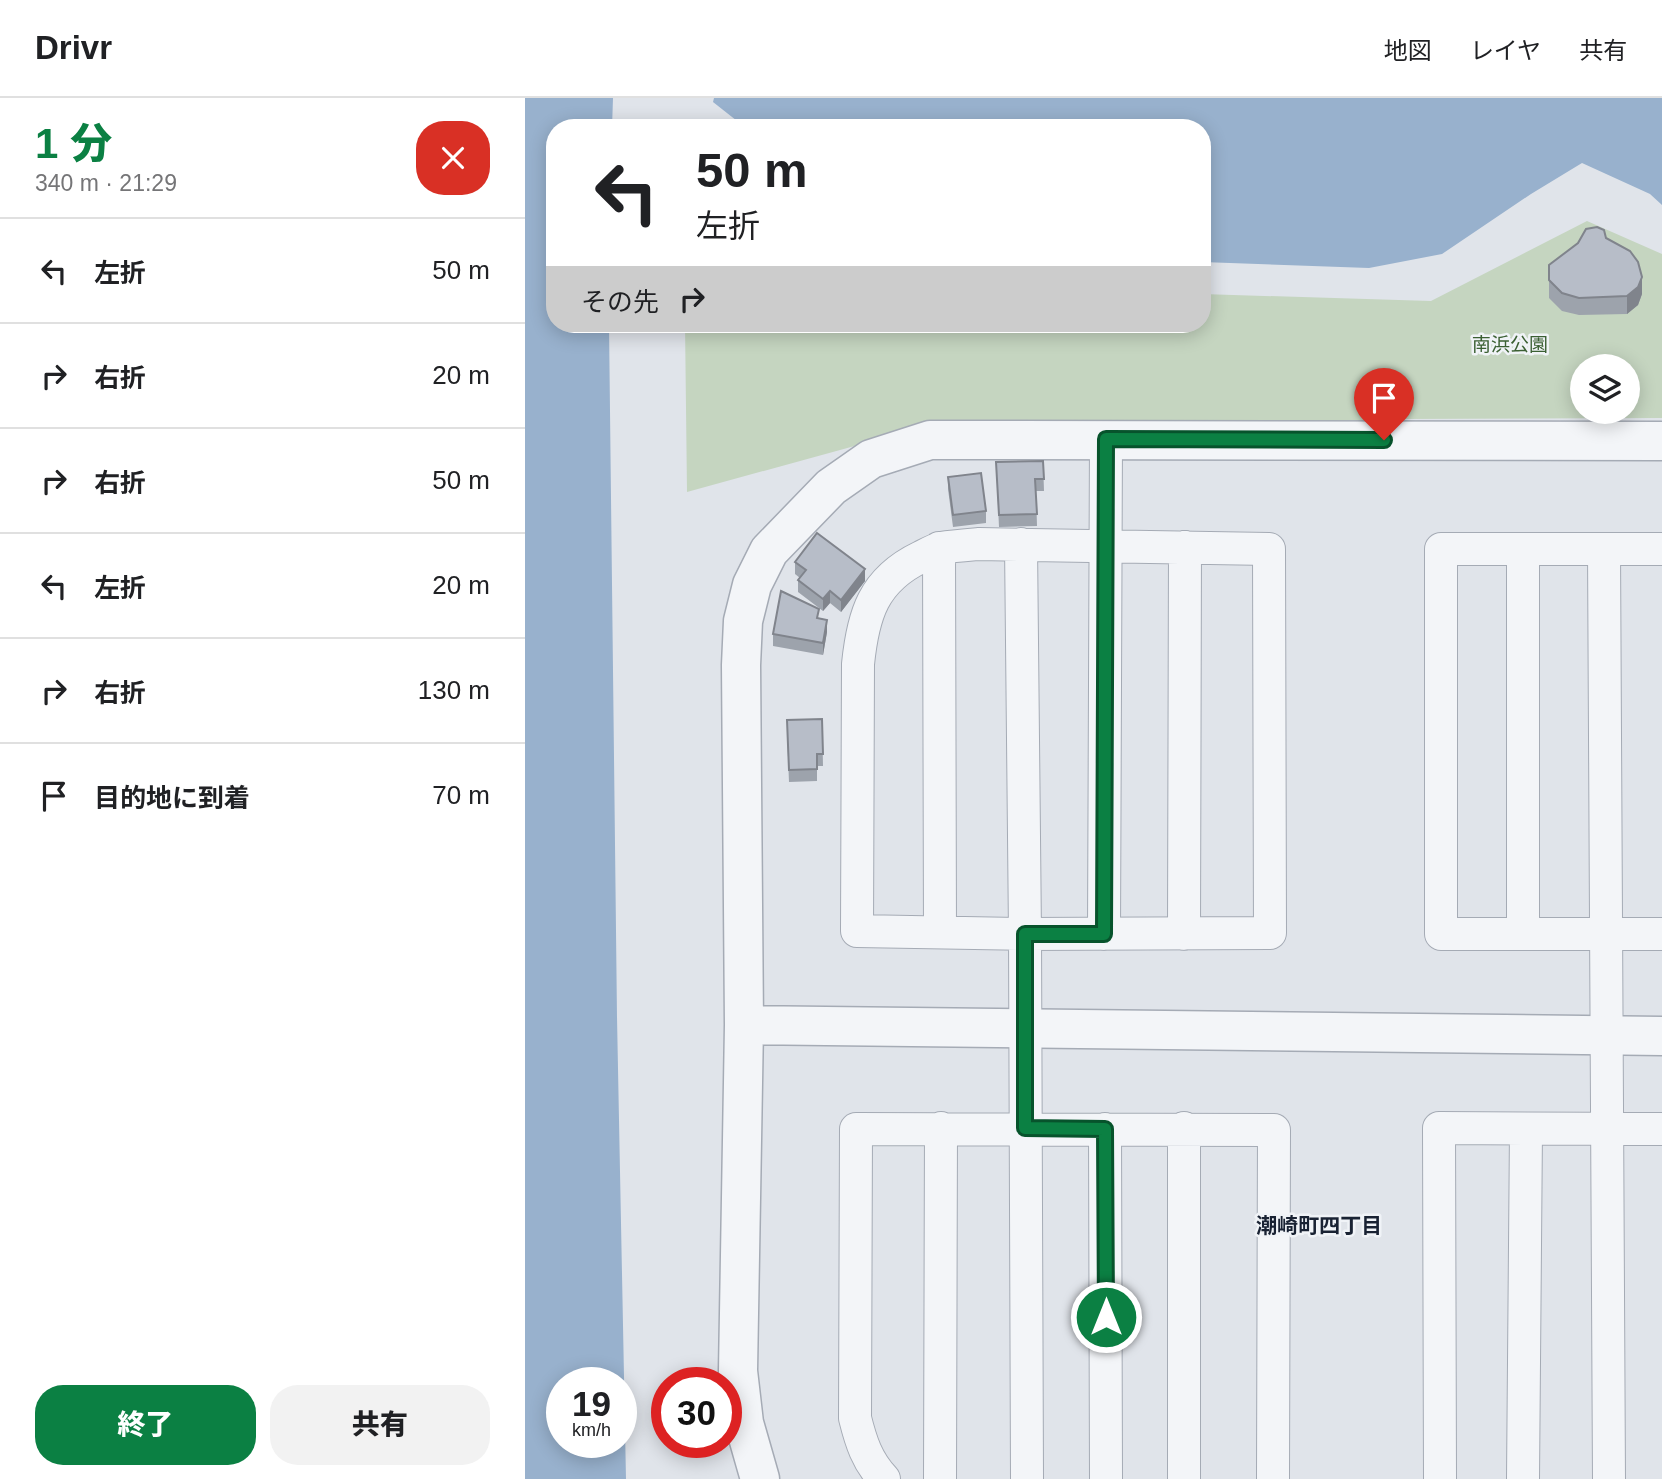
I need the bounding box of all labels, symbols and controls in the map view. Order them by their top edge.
text: Drivr [35,29,112,66]
text: 地図 [1384,37,1432,64]
text: レイヤ [1470,37,1541,64]
text: 共有 [1579,37,1627,64]
text: 1 分 [35,120,112,167]
button: close [416,121,490,195]
text: 50 m [696,143,808,197]
icon: left [581,147,672,238]
text: 340 m · 21:29 [35,170,177,196]
text: 左折 [696,208,760,244]
icon: left [35,252,73,290]
text: 50 m [432,255,490,285]
text: 左折 [94,258,146,288]
icon: right [673,280,711,318]
text: その先 [581,287,659,317]
park label: 南浜公園 [1472,334,1548,355]
map controls [1570,354,1640,424]
button: layers [1570,354,1640,424]
icon: right [35,357,73,395]
text: 20 m [432,360,490,390]
text: 右折 [94,363,146,393]
pin [1354,368,1414,440]
icon: arrive [1365,379,1403,417]
icon: right [35,462,73,500]
text: 50 m [432,465,490,495]
text: 右折 [94,468,146,498]
icon: left [35,567,73,605]
text: 20 m [432,570,490,600]
text: 左折 [94,573,146,603]
icon: right [35,672,73,710]
text: 130 m [418,675,490,705]
text: 右折 [94,678,146,708]
icon: arrive [35,777,73,815]
text: 70 m [432,780,490,810]
text: 目的地に到着 [94,783,250,813]
district label: 潮崎町四丁目 [1256,1214,1382,1237]
position arrow [1069,1280,1143,1354]
speed limit sign: 30 [651,1367,742,1458]
text: 19 [572,1384,611,1423]
button: 終了 [35,1385,256,1465]
button: 共有 [270,1385,490,1465]
text: km/h [572,1420,611,1440]

